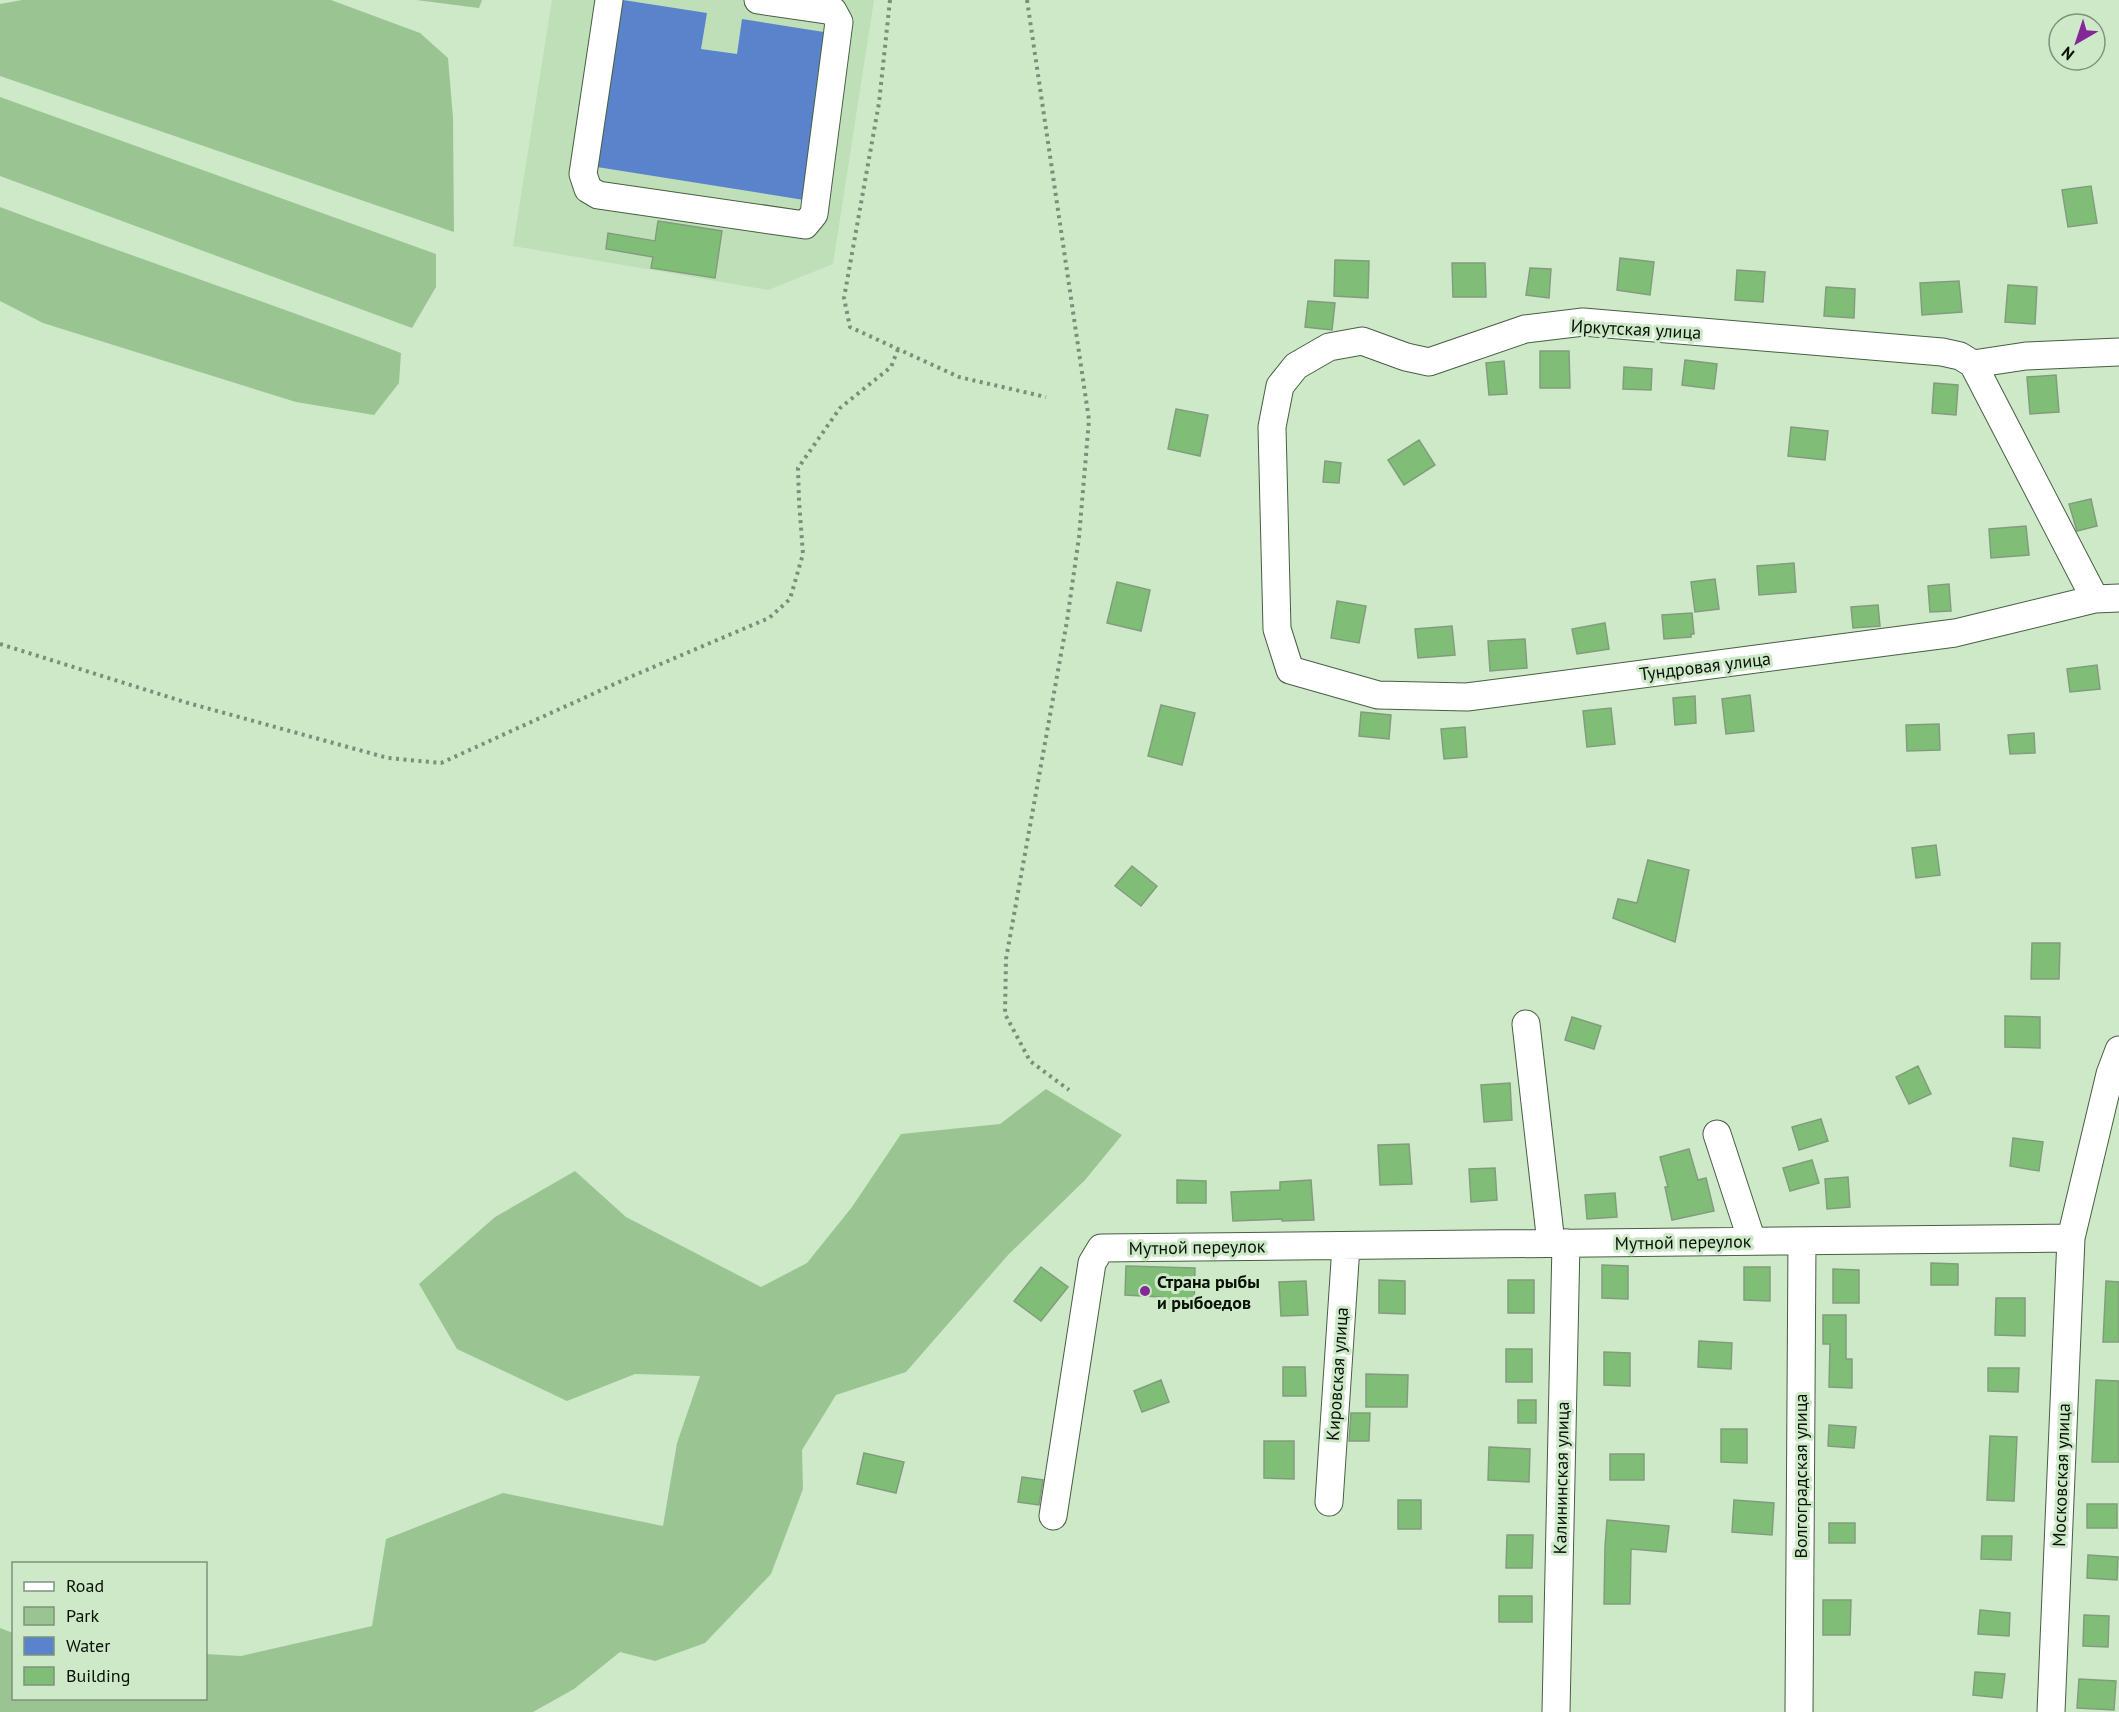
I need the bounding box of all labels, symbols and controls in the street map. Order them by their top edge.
north arrow [2047,12,2107,72]
text: N [2057,43,2078,65]
street label: Иркутская улица [1570,314,1702,344]
street label: Тундровая улица [1638,647,1772,685]
street label: Мутной переулок [1615,1229,1752,1255]
street label: Мутной переулок [1129,1234,1266,1260]
place label: Страна рыбы и рыбоедов [1157,1270,1260,1314]
marker: Страна рыбы и рыбоедов [1138,1284,1152,1298]
street label: Кировская улица [1321,1306,1353,1442]
street label: Волгоградская улица [1789,1394,1812,1558]
street label: Калининская улица [1548,1401,1574,1555]
street label: Московская улица [2047,1403,2075,1547]
legend [12,1562,207,1700]
text: Road [66,1574,104,1597]
text: Park [66,1604,99,1627]
text: Water [66,1634,110,1657]
text: Building [66,1664,130,1687]

